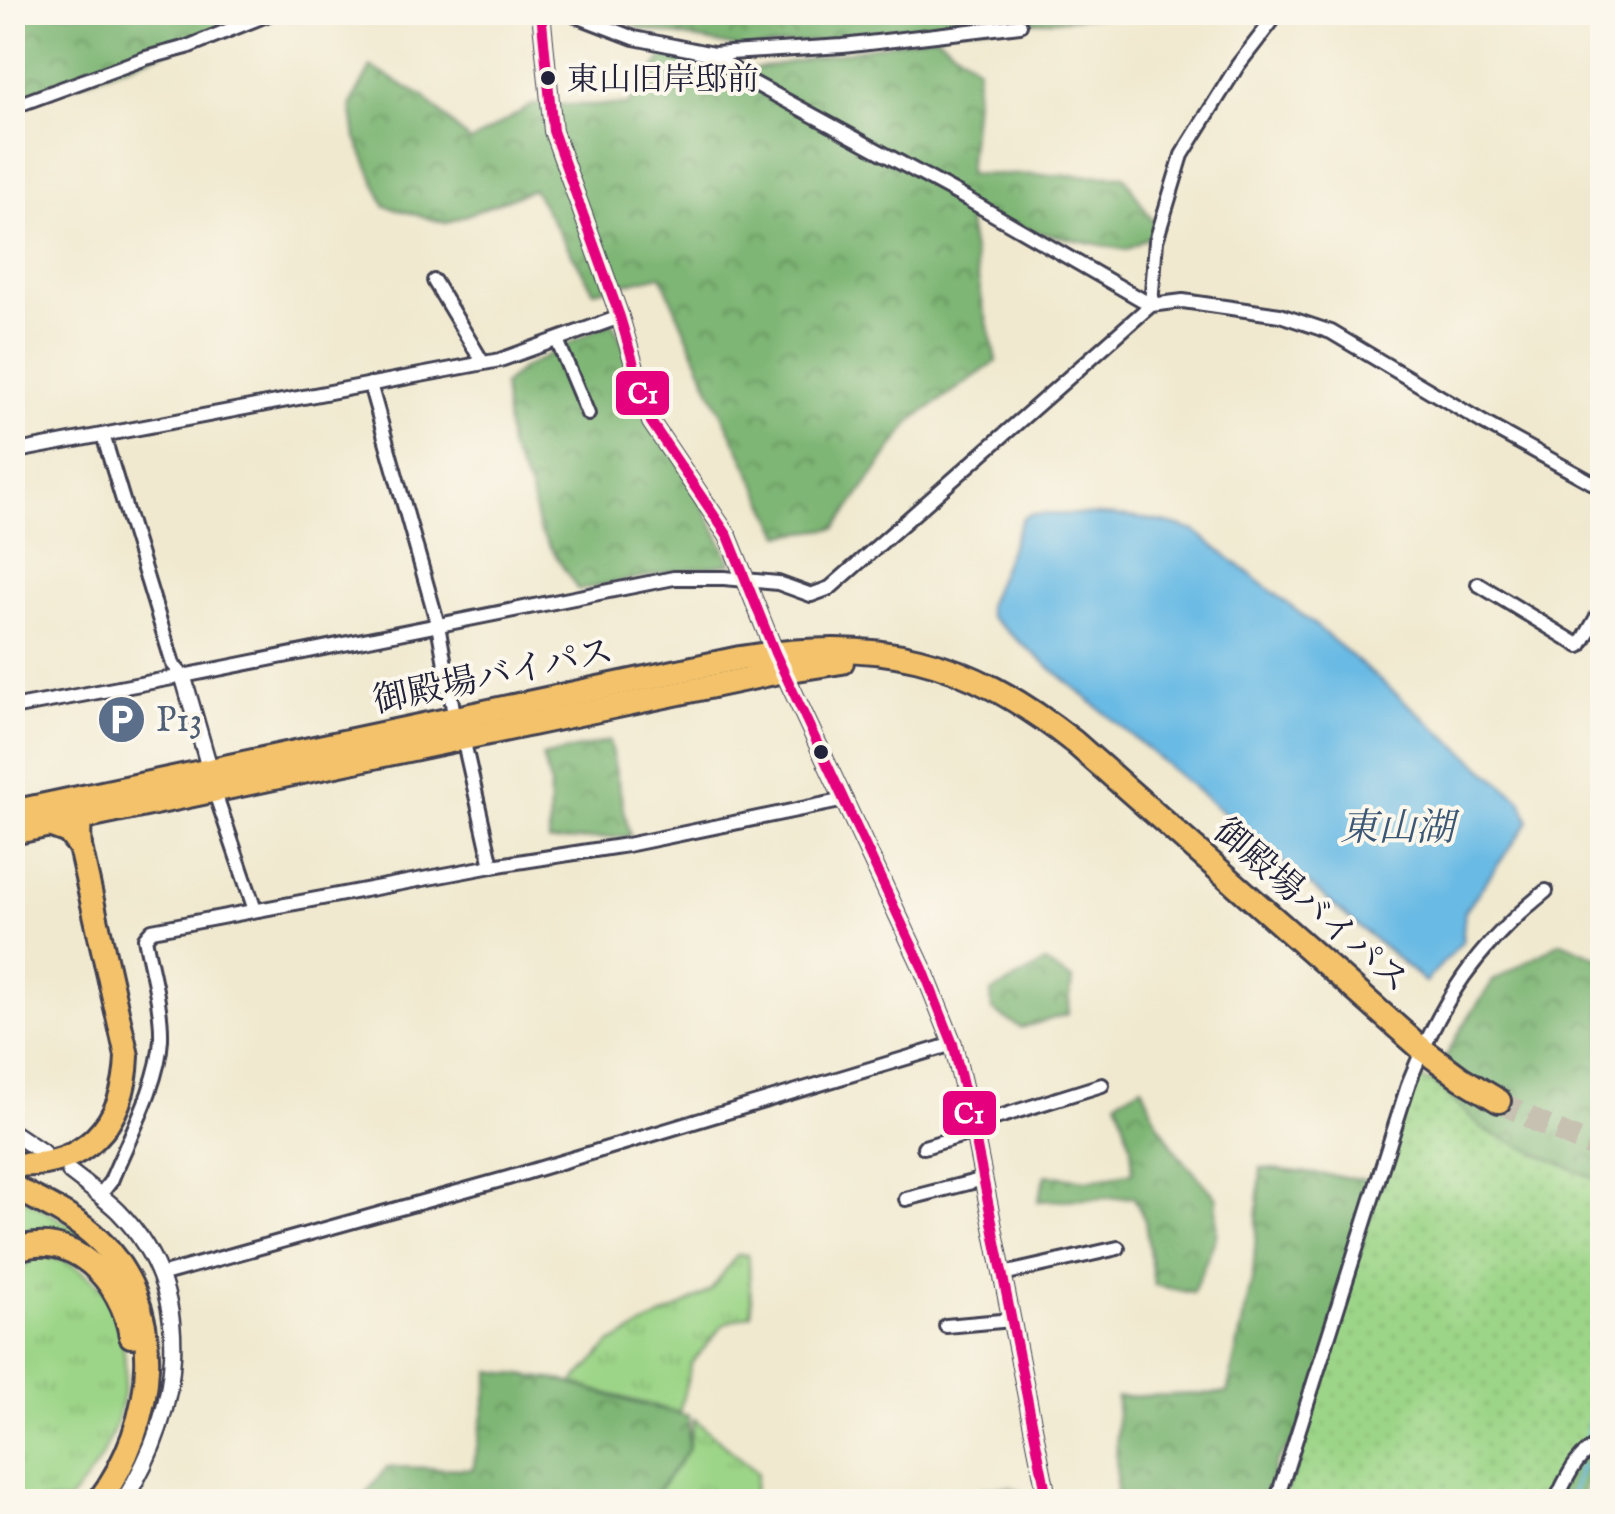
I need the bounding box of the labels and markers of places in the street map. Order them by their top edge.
place label: 東山旧岸邸前 [567,61,759,102]
marker: 東山旧岸邸前 [538,68,558,88]
parking icon: P13 [95,693,147,745]
place label: P13 [156,699,202,744]
unlabelled marker [811,742,831,762]

